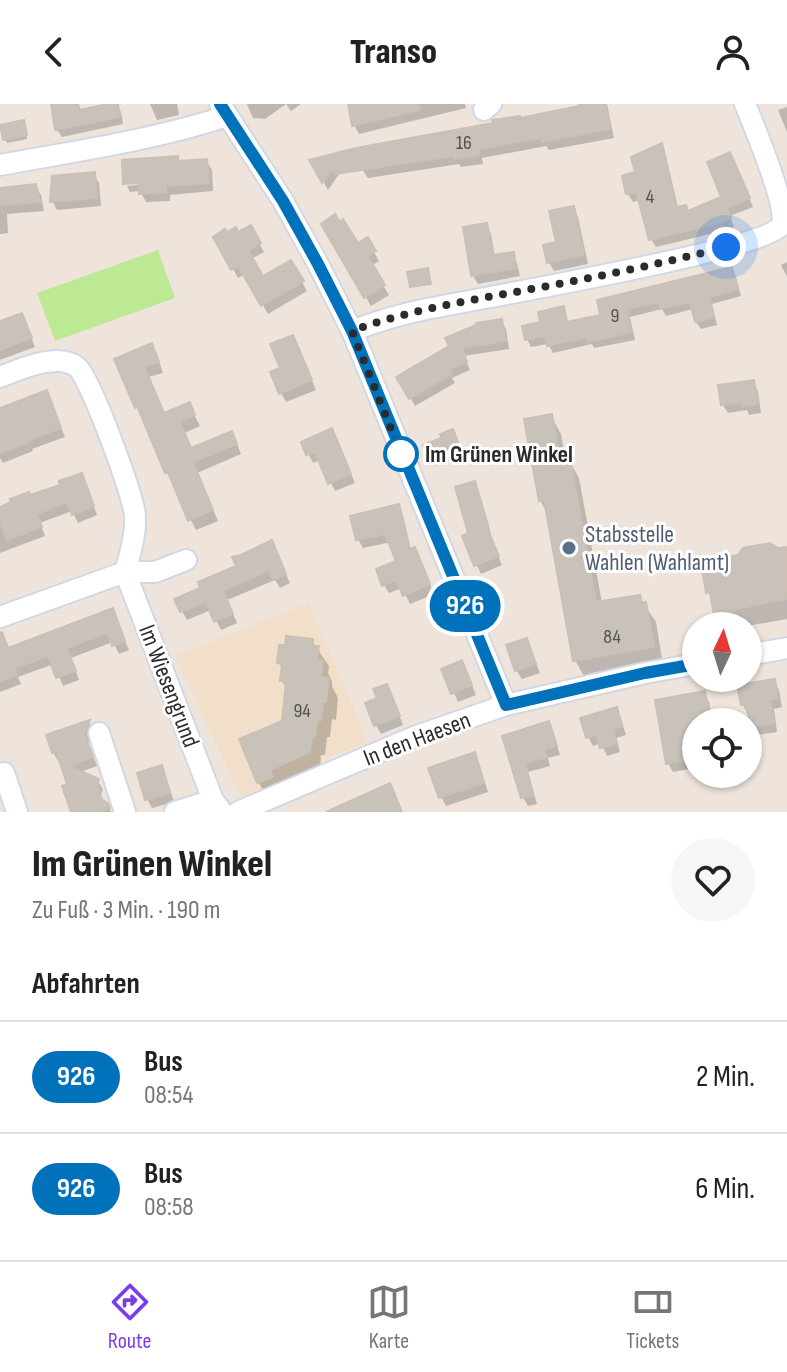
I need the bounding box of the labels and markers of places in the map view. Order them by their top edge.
marker: Im Grünen Winkel [384,437,418,471]
place label: Im Grünen Winkel [425,440,573,469]
place label: Stabsstelle Wahlen (Wahlamt) [585,520,729,577]
marker: Stabsstelle Wahlen (Wahlamt) [560,539,578,557]

